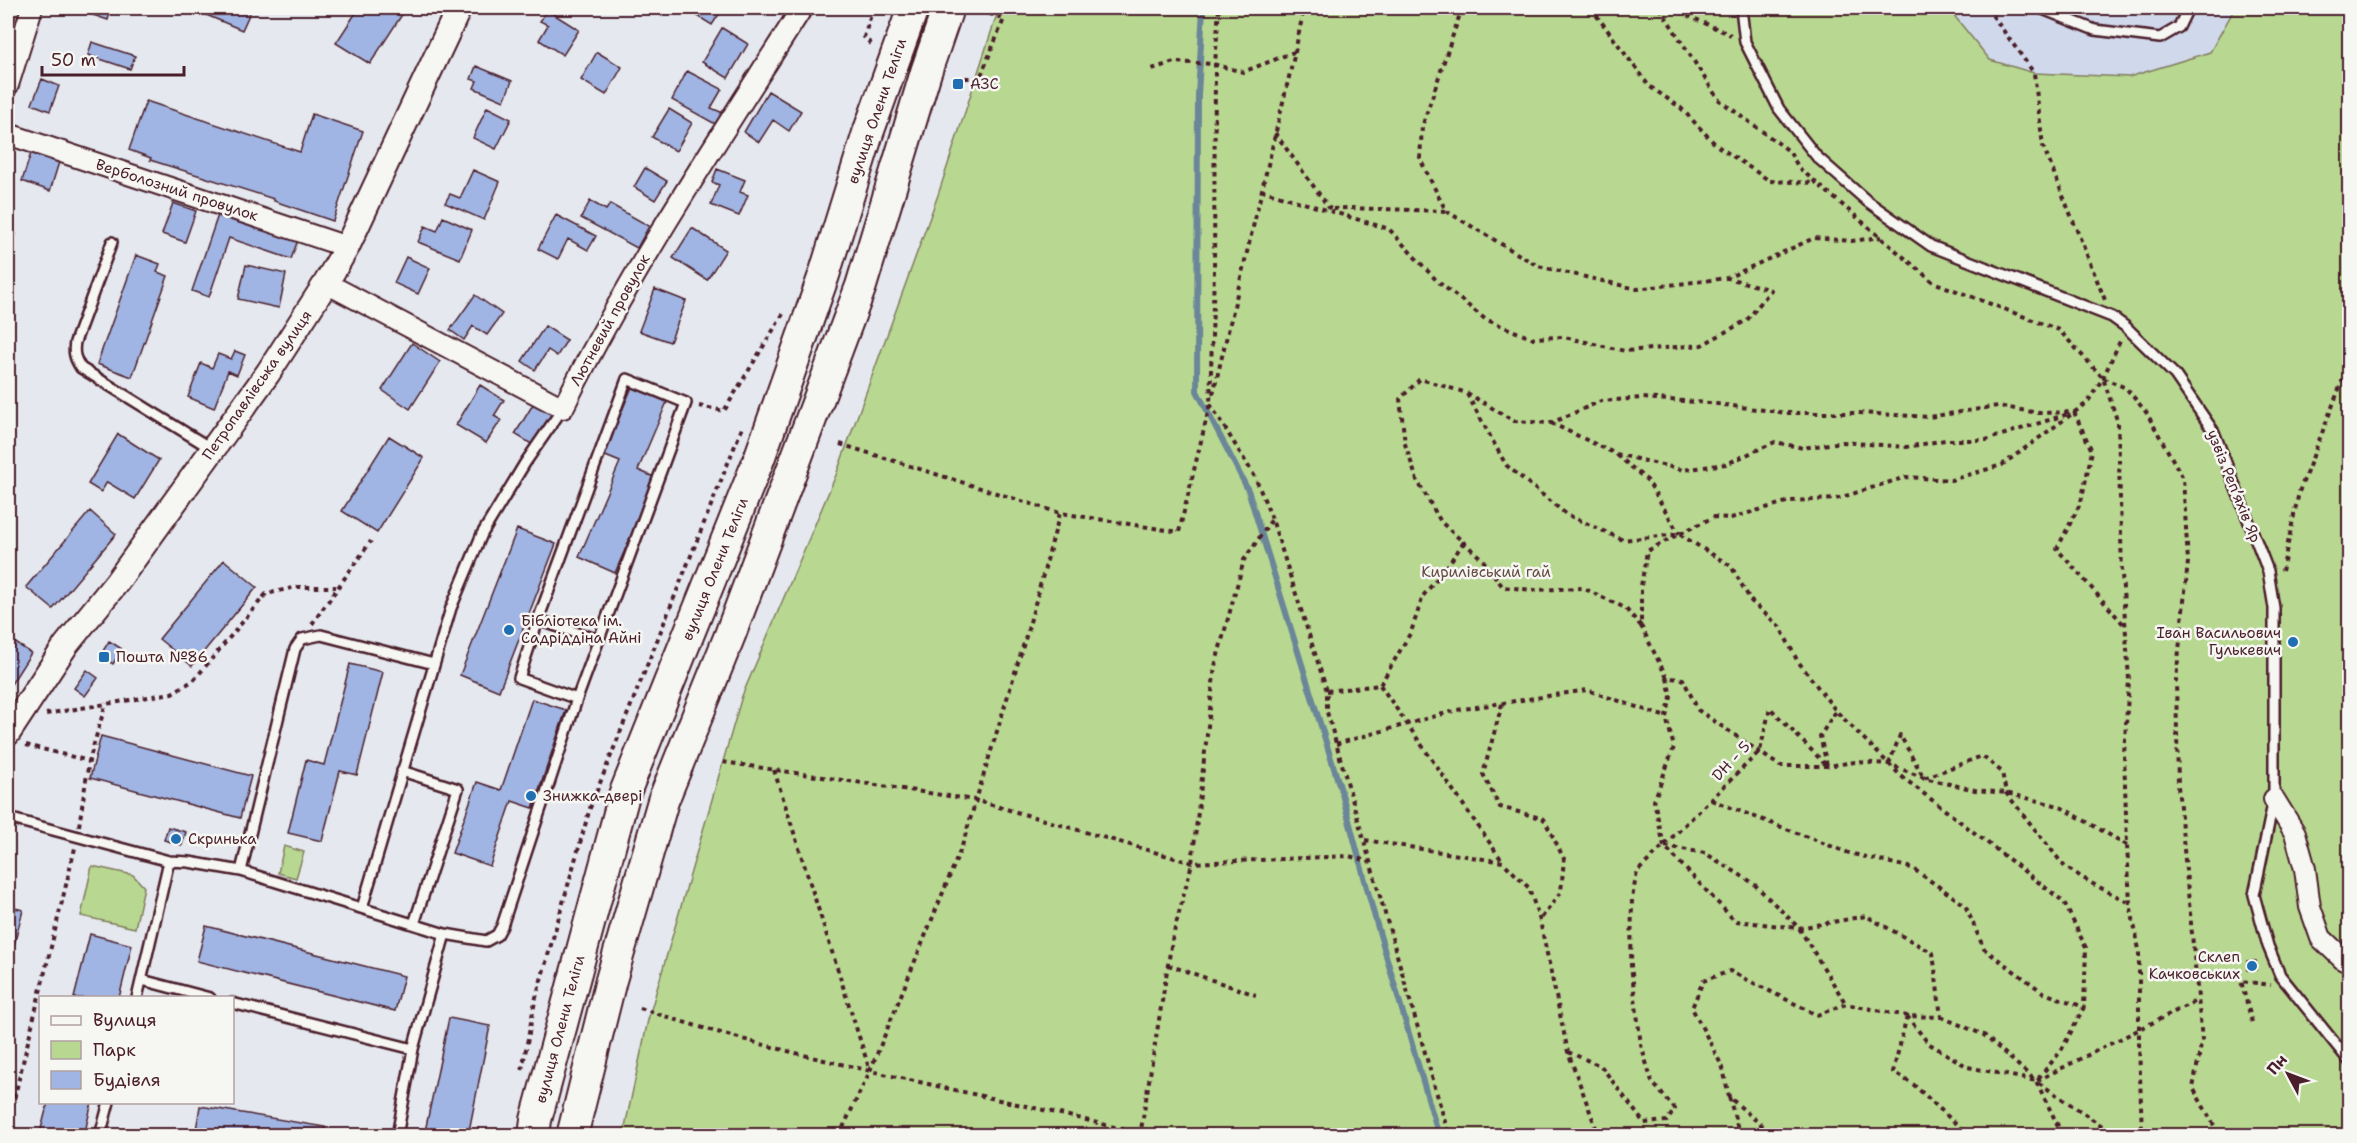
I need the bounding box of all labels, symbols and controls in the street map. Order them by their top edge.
street label: вулиця Олени Теліги [843,36,911,186]
scale bar [42,39,184,77]
text: 50 m [51,48,96,72]
place label: АЗС [970,74,999,94]
marker: АЗС [951,77,965,91]
street label: Верболозний провулок [93,154,261,226]
street label: Лютневий провулок [565,251,655,389]
street label: Петропавлівська вулиця [198,306,316,464]
street label: узвіз Репʼяхів Яр [2202,427,2266,545]
street label: вулиця Олени Теліги [677,494,753,643]
park label: Кирилівський гай [1421,562,1551,582]
place label: Бібліотека ім. Садріддіна Айні [521,611,642,648]
marker: Бібліотека ім. Садріддіна Айні [502,623,516,637]
place label: Іван Васильович Гулькевич [2157,623,2281,660]
marker: Іван Васильович Гулькевич [2286,635,2300,649]
place label: Пошта №86 [116,647,208,667]
marker: Пошта №86 [97,650,111,664]
street label: DH - 5 [1707,737,1755,785]
place label: Знижка-двері [543,786,643,806]
marker: Знижка-двері [524,789,538,803]
place label: Скринька [188,829,257,849]
marker: Скринька [169,832,183,846]
place label: Склеп Качковських [2149,947,2240,984]
street label: вулиця Олени Теліги [531,953,589,1105]
marker: Склеп Качковських [2245,959,2259,973]
legend [39,996,234,1104]
text: Вулиця [93,1008,157,1032]
text: Парк [93,1038,136,1062]
north arrow [2258,1044,2318,1104]
text: Пн [2262,1050,2292,1079]
text: Будівля [93,1068,161,1092]

